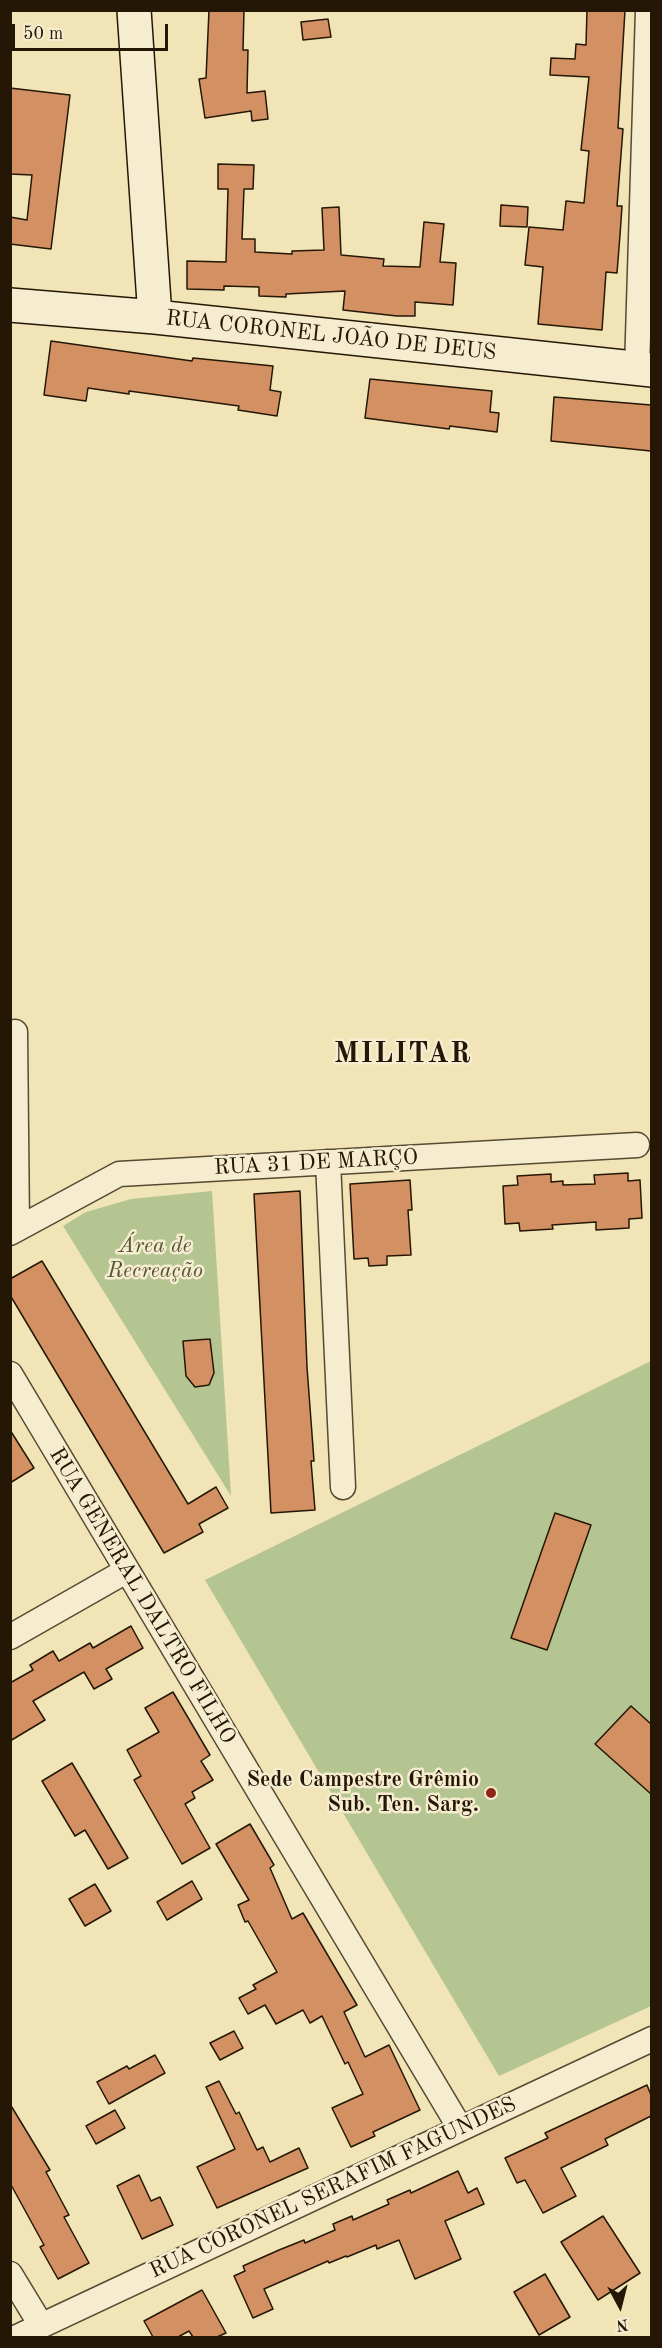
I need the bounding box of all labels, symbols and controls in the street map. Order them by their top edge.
scale bar [15,12,171,50]
text: 50 m [23,25,63,43]
street label: RUA CORONEL JOÃO DE DEUS [164,306,498,366]
district label: MILITAR [334,1038,472,1072]
street label: RUA 31 DE MARÇO [213,1144,419,1182]
park label: Área de Recreação [107,1233,203,1284]
street label: RUA GENERAL DALTRO FILHO [43,1443,241,1749]
place label: Sede Campestre Grêmio Sub. Ten. Sarg. [246,1767,479,1819]
marker: Sede Campestre Grêmio Sub. Ten. Sarg. [484,1786,498,1800]
street label: RUA CORONEL SERAFIM FAGUNDES [146,2091,520,2285]
north arrow [590,2276,650,2336]
text: N [615,2315,629,2333]

